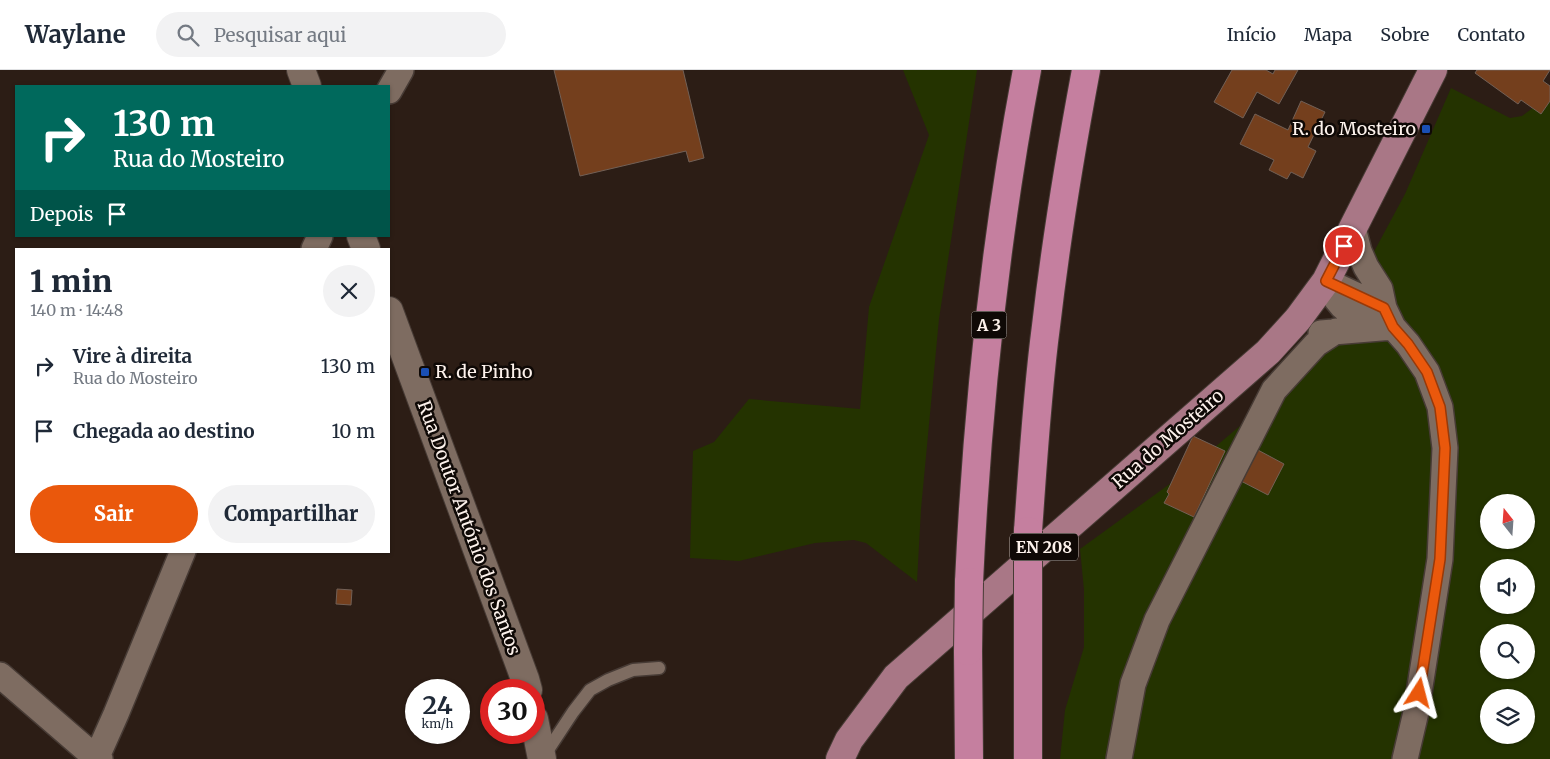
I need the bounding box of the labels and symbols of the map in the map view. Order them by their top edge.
place label: R. do Mosteiro [1292,117,1416,140]
marker: R. do Mosteiro [1420,123,1432,135]
pin [1323,225,1365,267]
road number: A 3 [972,312,1006,338]
place label: R. de Pinho [435,360,533,383]
marker: R. de Pinho [419,366,431,378]
street label: Rua do Mosteiro [1107,384,1228,493]
street label: Rua Doutor António dos Santos [413,397,526,658]
north arrow [1480,494,1535,549]
road number: EN 208 [1010,534,1078,561]
position arrow [1392,666,1444,718]
speed limit sign: 30 [480,679,545,744]

